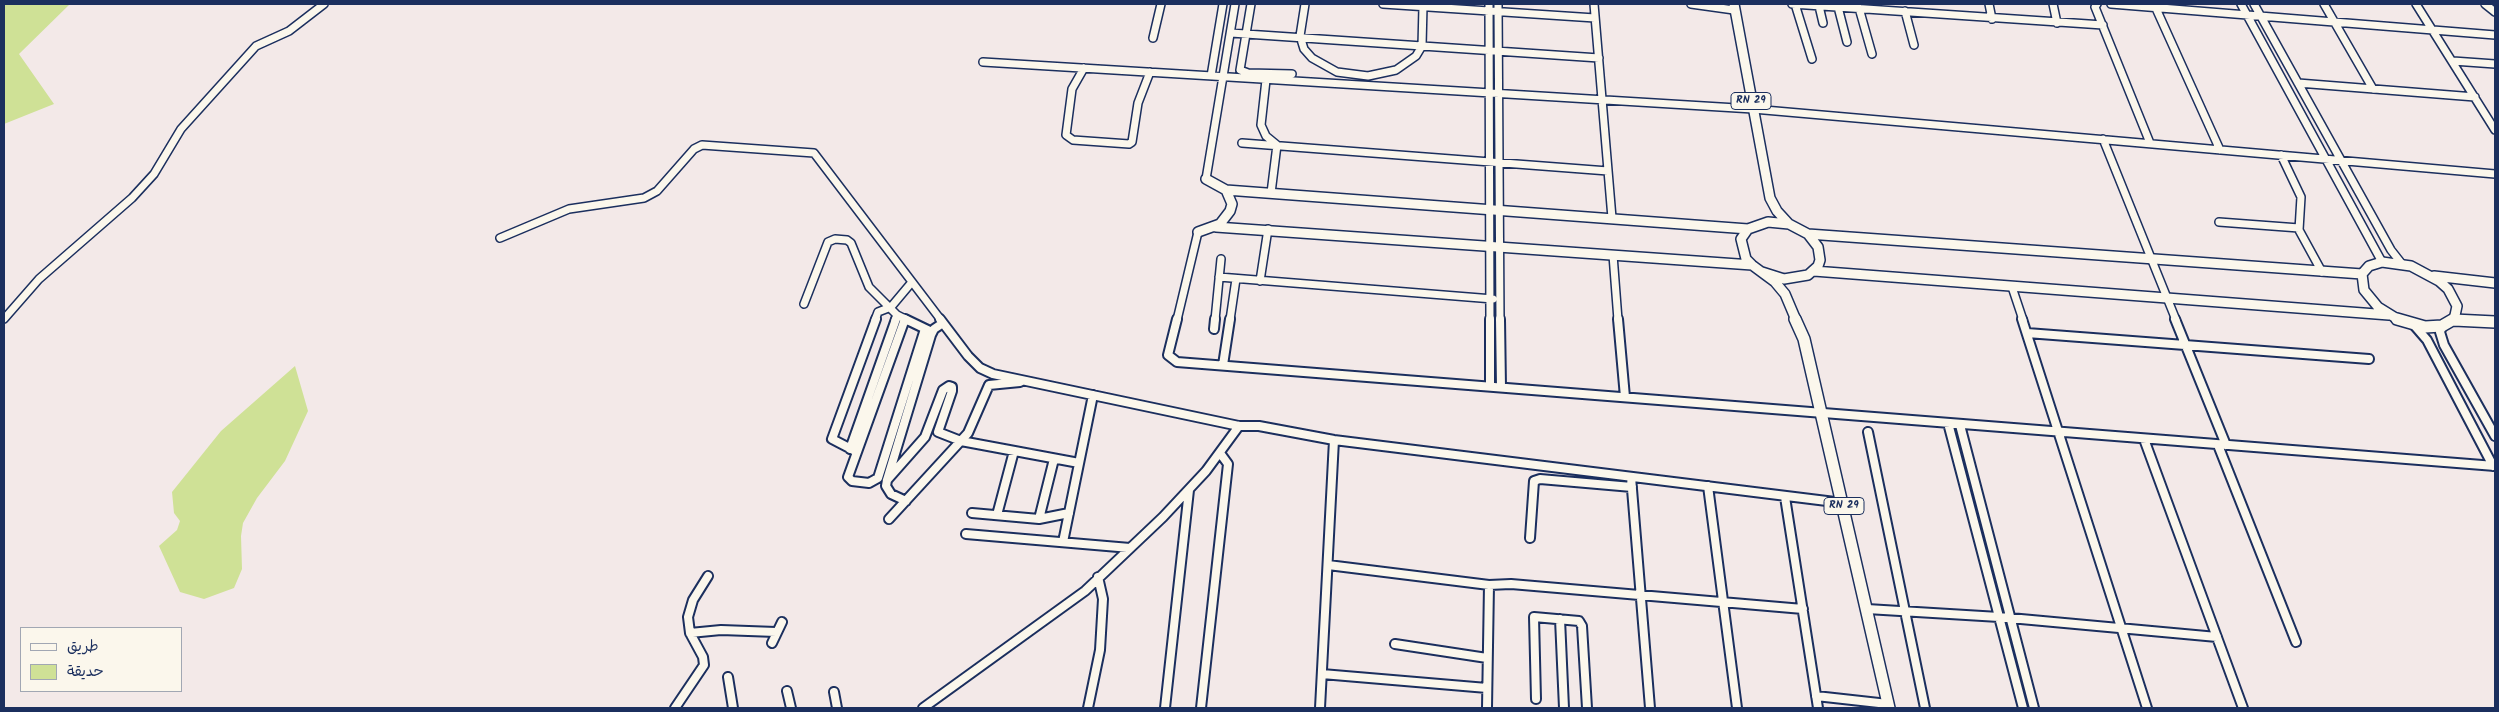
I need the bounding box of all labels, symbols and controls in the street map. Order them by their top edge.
road number: RN 29 [1731,92,1771,110]
road number: RN 29 [1824,498,1864,514]
legend [20,627,182,692]
text: طريق [67,635,99,659]
text: حديقة [67,660,104,684]

